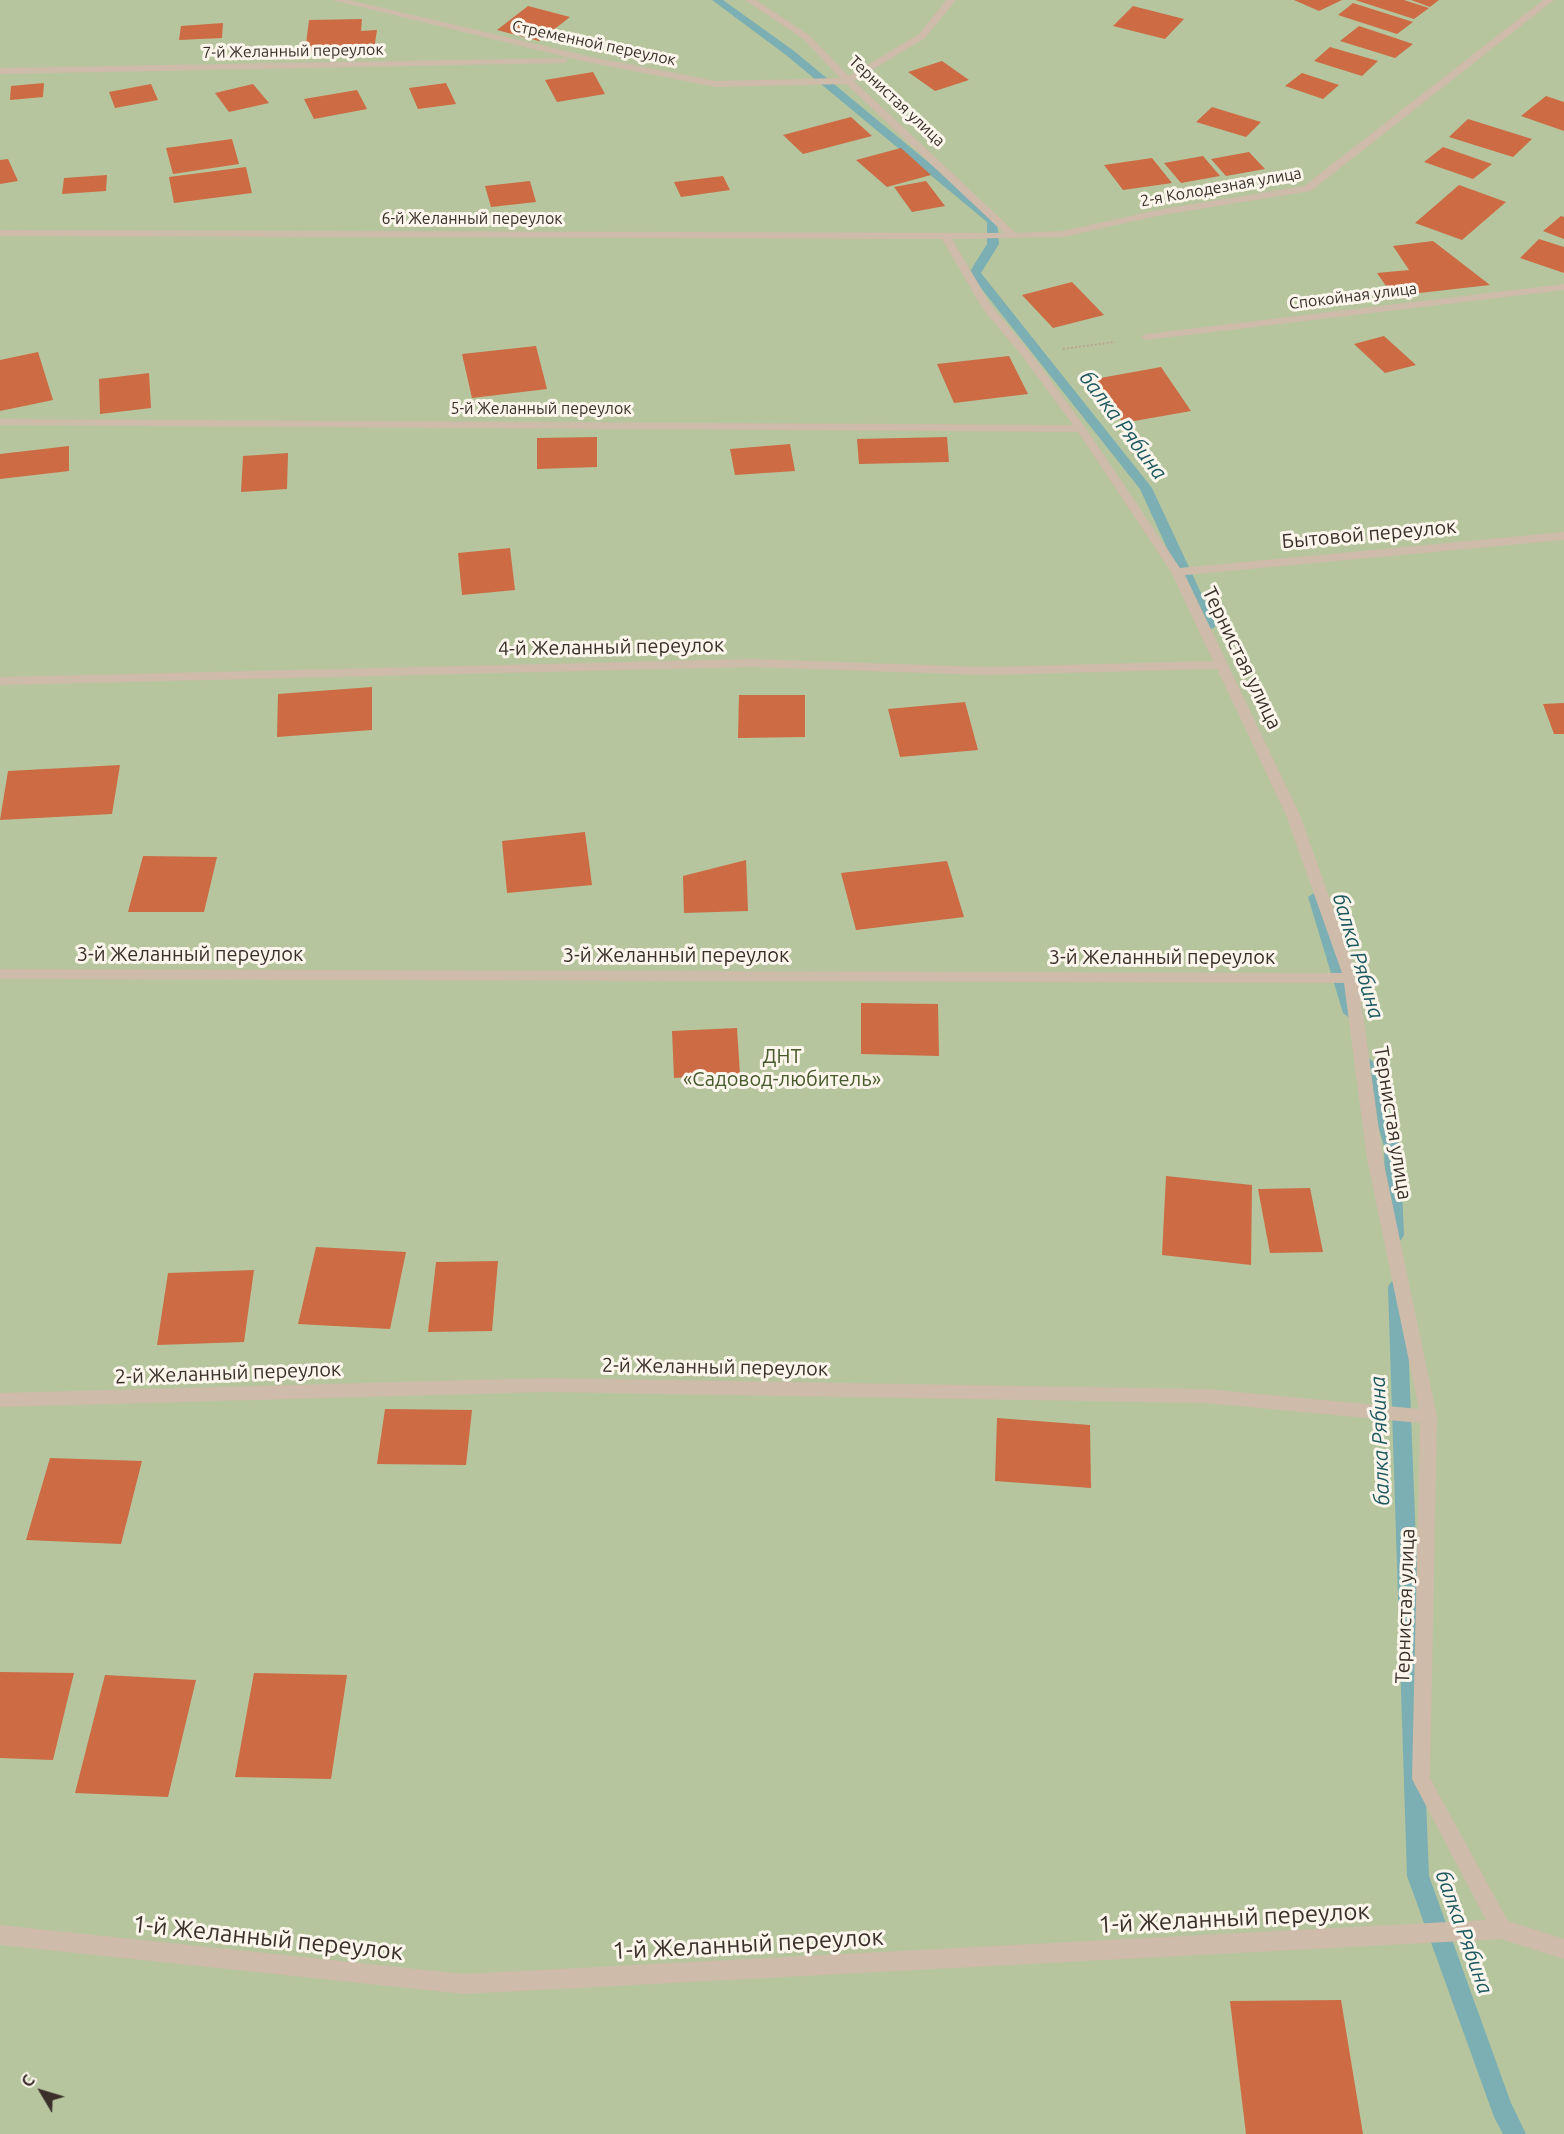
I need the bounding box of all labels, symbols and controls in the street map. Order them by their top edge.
street label: Стременной переулок [510,16,678,70]
street label: 7-й Желанный переулок [202,40,384,62]
street label: Тернистая улица [845,52,949,150]
street label: 2-я Колодезная улица [1139,163,1303,211]
street label: 6-й Желанный переулок [381,209,563,229]
street label: Спокойная улица [1288,279,1418,313]
water label: балка Рябина [1074,366,1172,484]
street label: 5-й Желанный переулок [450,399,632,419]
street label: Бытовой переулок [1281,514,1457,554]
street label: Тернистая улица [1197,583,1287,733]
street label: 4-й Желанный переулок [498,633,724,661]
water label: балка Рябина [1327,890,1389,1022]
street label: 3-й Желанный переулок [77,942,303,966]
street label: 3-й Желанный переулок [563,943,789,967]
street label: 3-й Желанный переулок [1049,945,1275,969]
park label: ДНТ «Садовод-любитель» [683,1044,881,1091]
street label: Тернистая улица [1369,1044,1417,1202]
street label: 2-й Желанный переулок [602,1353,828,1381]
street label: 2-й Желанный переулок [114,1357,342,1389]
water label: балка Рябина [1365,1376,1395,1506]
street label: Тернистая улица [1390,1528,1420,1684]
water label: балка Рябина [1430,1867,1498,1997]
street label: 1-й Желанный переулок [1098,1897,1370,1939]
street label: 1-й Желанный переулок [131,1909,405,1967]
street label: 1-й Желанный переулок [612,1923,884,1965]
north arrow [12,2062,72,2122]
text: С [18,2071,38,2090]

